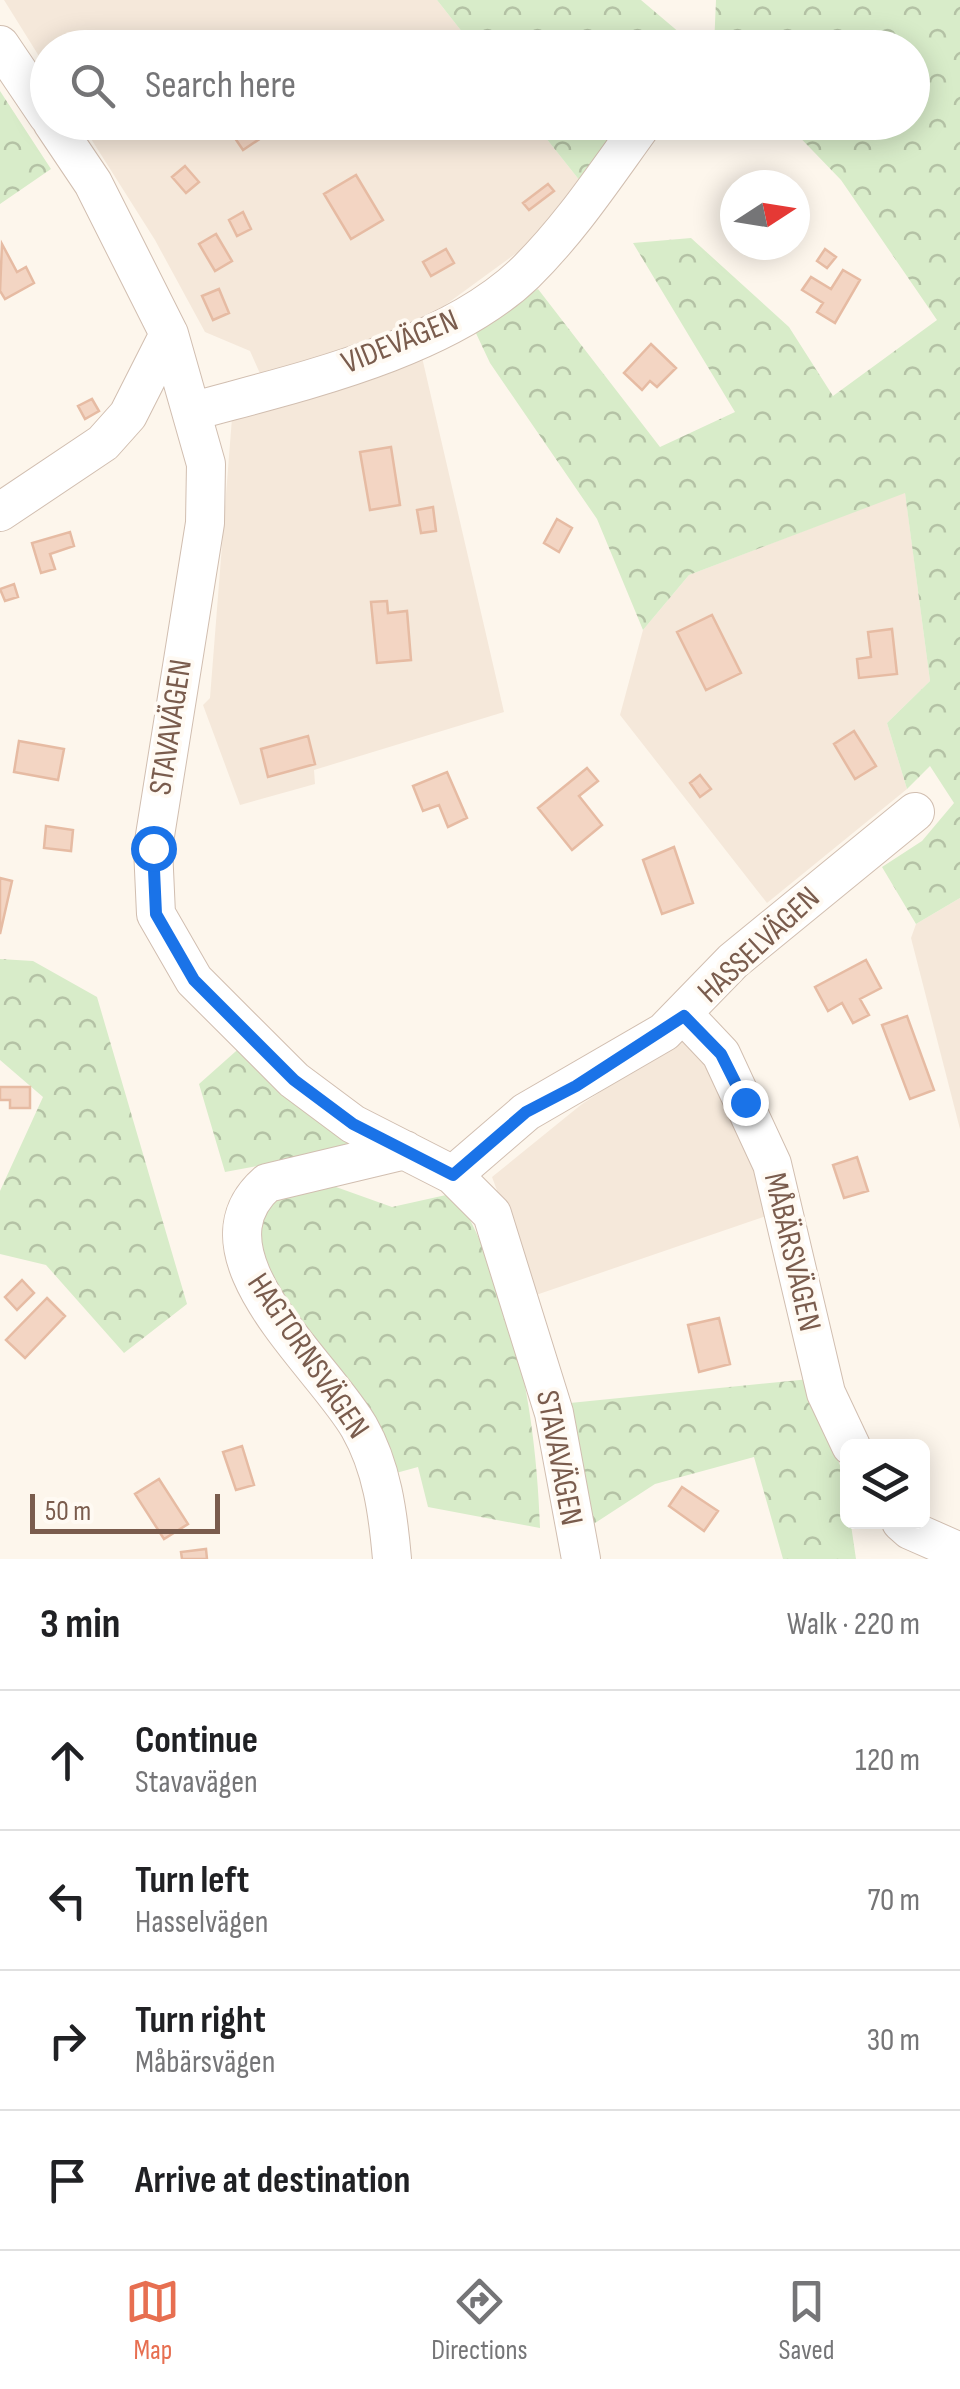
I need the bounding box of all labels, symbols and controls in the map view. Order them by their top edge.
search box [30,30,930,140]
icon: search [65,58,120,113]
text: Search here [145,63,296,108]
north arrow [720,170,810,260]
street label: VIDEVÄGEN [336,301,464,383]
street label: STAVAVÄGEN [141,656,201,798]
route start [131,826,177,872]
street label: HASSELVÄGEN [690,879,828,1011]
route end [723,1080,769,1126]
street label: MÅBÄRSVÄGEN [755,1169,829,1335]
street label: HAGTORNSVÄGEN [238,1266,378,1446]
street label: STAVAVÄGEN [527,1387,591,1529]
map controls [840,1439,930,1529]
button: layers [840,1439,930,1529]
scale bar [30,1489,220,1534]
text: 50 m [45,1495,91,1528]
text: 3 min [40,1599,120,1650]
text: Walk · 220 m [787,1605,920,1644]
text: Continue [135,1718,258,1763]
icon: ahead [40,1733,95,1788]
text: 120 m [855,1741,920,1780]
text: Stavavägen [135,1763,258,1802]
text: Turn left [135,1858,249,1903]
icon: left [40,1873,95,1928]
text: 70 m [867,1881,920,1920]
text: Hasselvägen [135,1903,268,1942]
text: Turn right [135,1998,266,2043]
icon: right [40,2013,95,2068]
text: 30 m [867,2021,920,2060]
text: Måbärsvägen [135,2043,275,2082]
icon: arrive [40,2153,95,2208]
text: Arrive at destination [135,2158,410,2203]
tab: Map [125,2274,180,2367]
tab: Directions [431,2274,528,2367]
tab: Saved [778,2274,835,2367]

